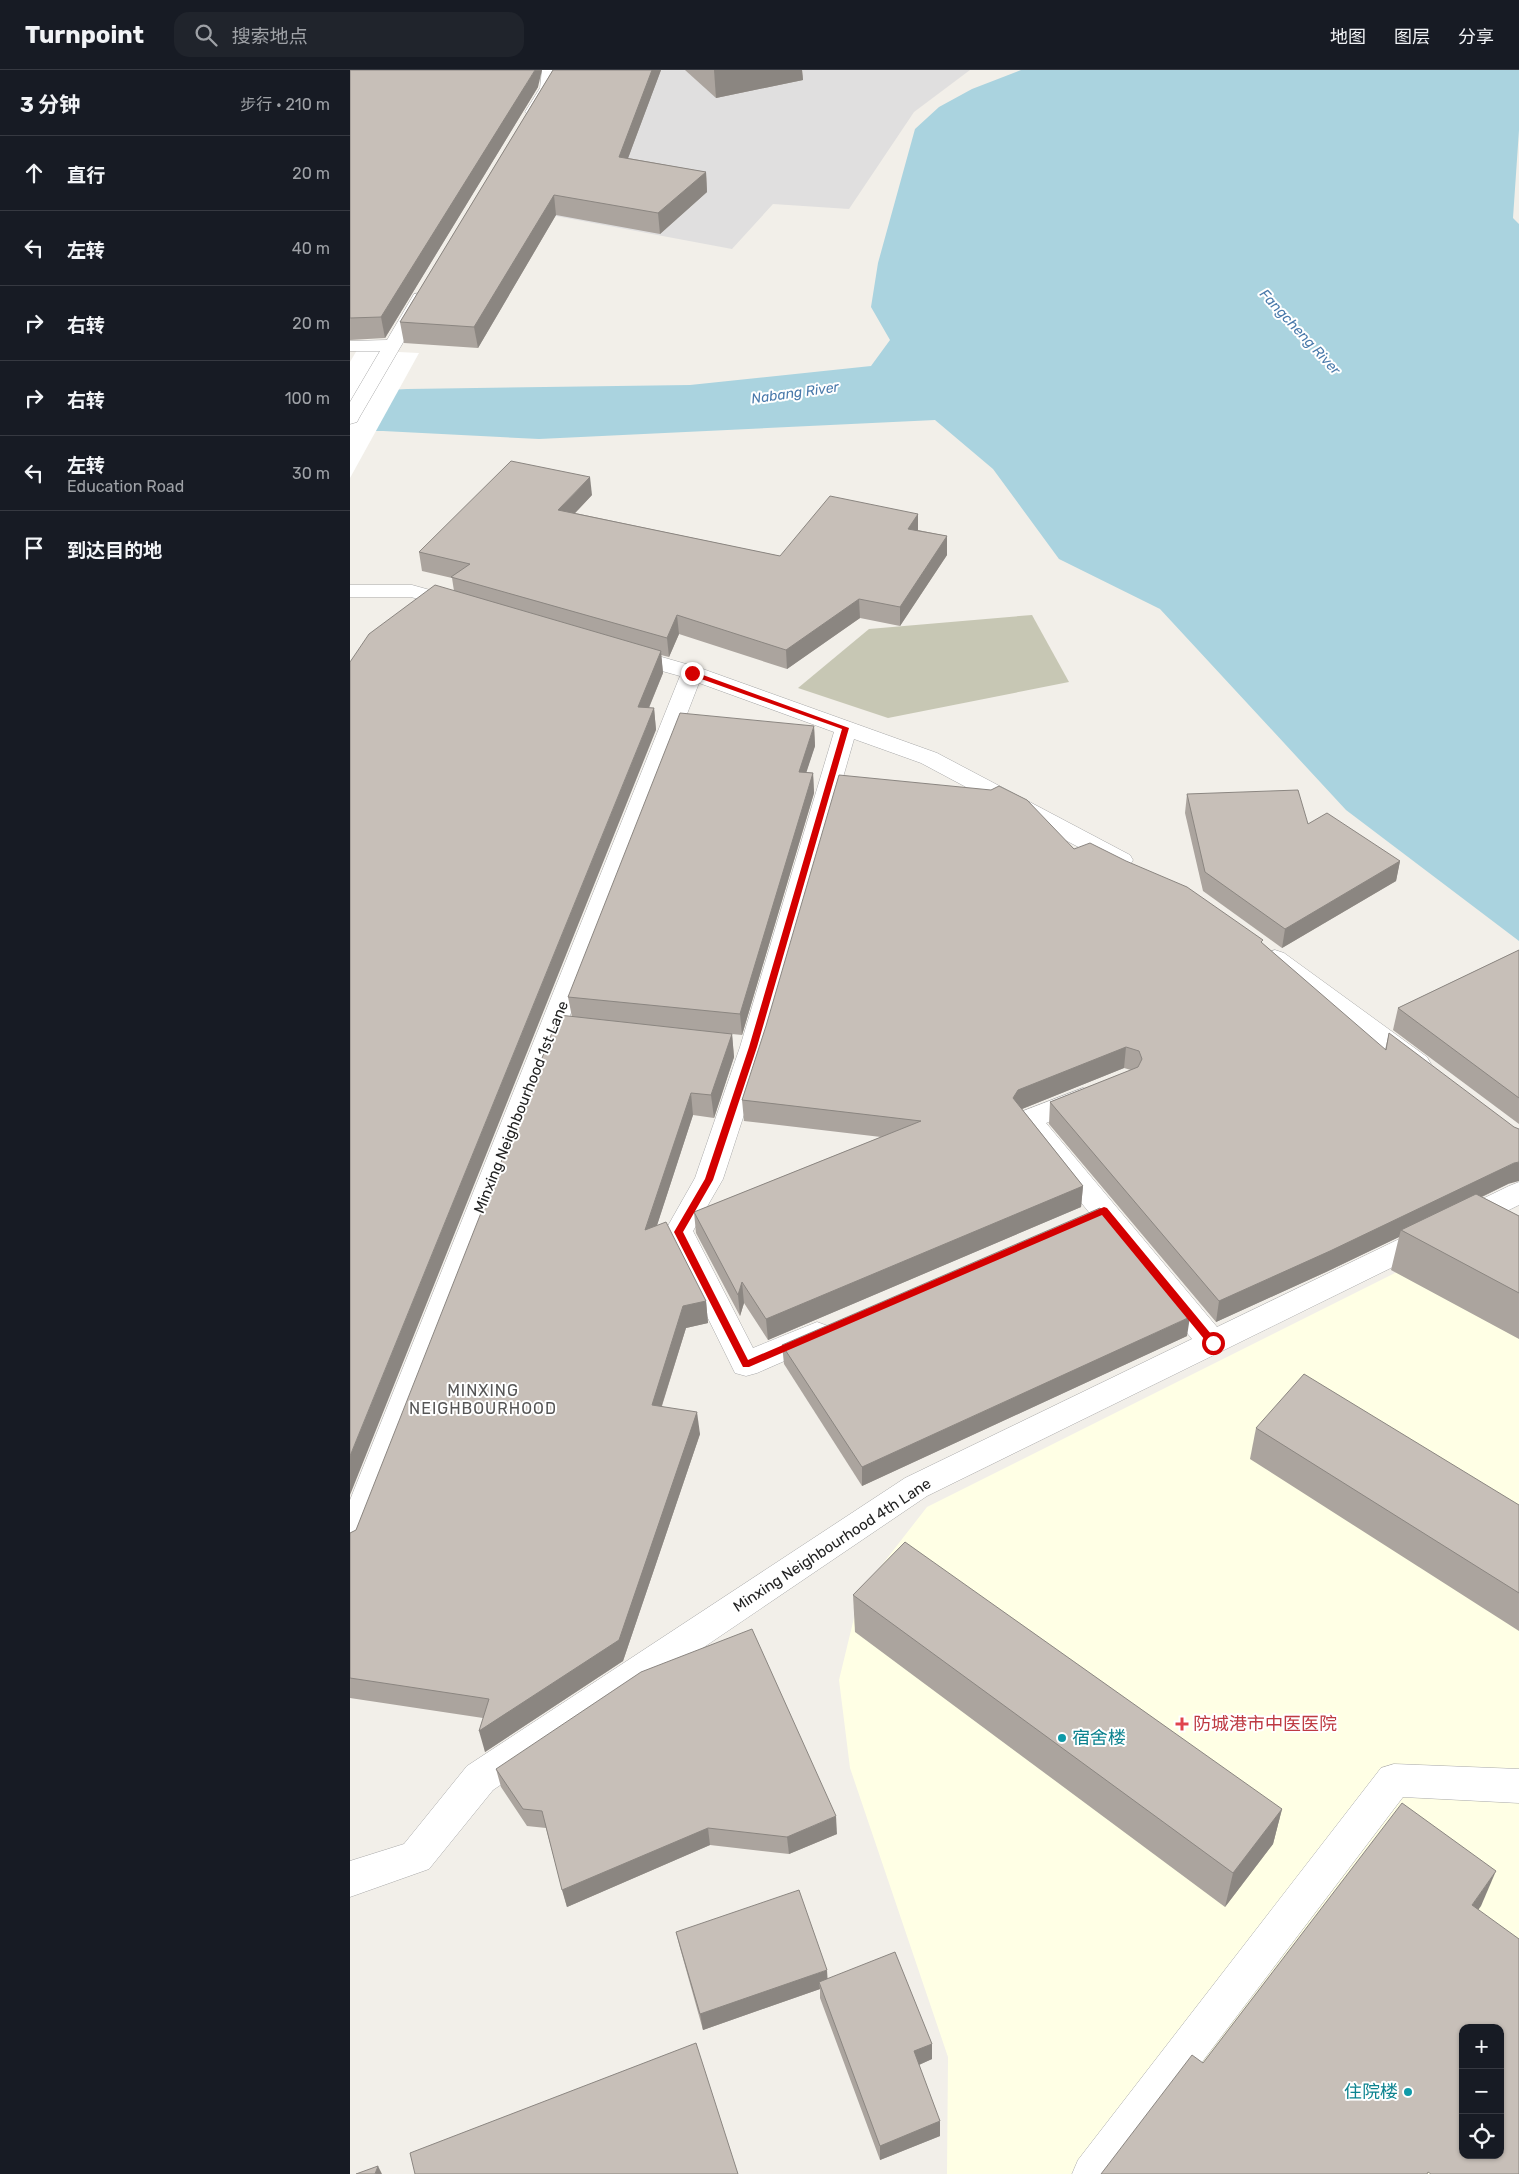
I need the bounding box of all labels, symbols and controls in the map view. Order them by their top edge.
search box [174,12,524,57]
text: Turnpoint [25,21,144,49]
icon: search [192,21,220,49]
text: 搜索地点 [232,25,308,48]
text: 地图 [1330,26,1366,48]
text: 图层 [1394,26,1430,48]
text: 分享 [1458,26,1494,48]
text: 3 分钟 [20,92,80,117]
text: 步行 · 210 m [240,95,330,114]
icon: ahead [20,159,48,187]
text: 直行 [67,164,105,187]
text: 20 m [292,164,330,183]
icon: left [20,234,48,262]
text: 左转 [67,239,105,262]
text: 40 m [292,239,330,258]
water label: Fangcheng River [1256,286,1344,379]
icon: right [20,309,48,337]
text: 右转 [67,314,105,337]
text: 20 m [292,314,330,333]
water label: Nabang River [750,378,840,408]
icon: right [20,384,48,412]
text: 右转 [67,389,105,412]
text: 100 m [285,389,330,408]
text: 左转 [67,454,105,477]
icon: left [20,459,48,487]
text: 30 m [292,464,330,483]
text: Education Road [67,477,184,496]
icon: arrive [20,534,48,562]
text: 到达目的地 [67,539,162,562]
route end [681,662,704,685]
street label: Minxing Neighbourhood 1st Lane [470,998,572,1216]
route start [1202,1332,1225,1355]
district label: MINXING NEIGHBOURHOOD [409,1381,557,1418]
street label: Minxing Neighbourhood 4th Lane [730,1474,934,1616]
place label: 防城港市中医医院 [1193,1713,1337,1735]
marker: 防城港市中医医院 [1175,1717,1189,1731]
place label: 宿舍楼 [1072,1727,1126,1749]
marker: 宿舍楼 [1056,1732,1068,1744]
map controls [1459,2024,1504,2159]
button: + [1459,2024,1504,2069]
button: − [1459,2069,1504,2114]
place label: 住院楼 [1344,2081,1398,2103]
marker: 住院楼 [1402,2086,1414,2098]
button: locate [1459,2114,1504,2159]

